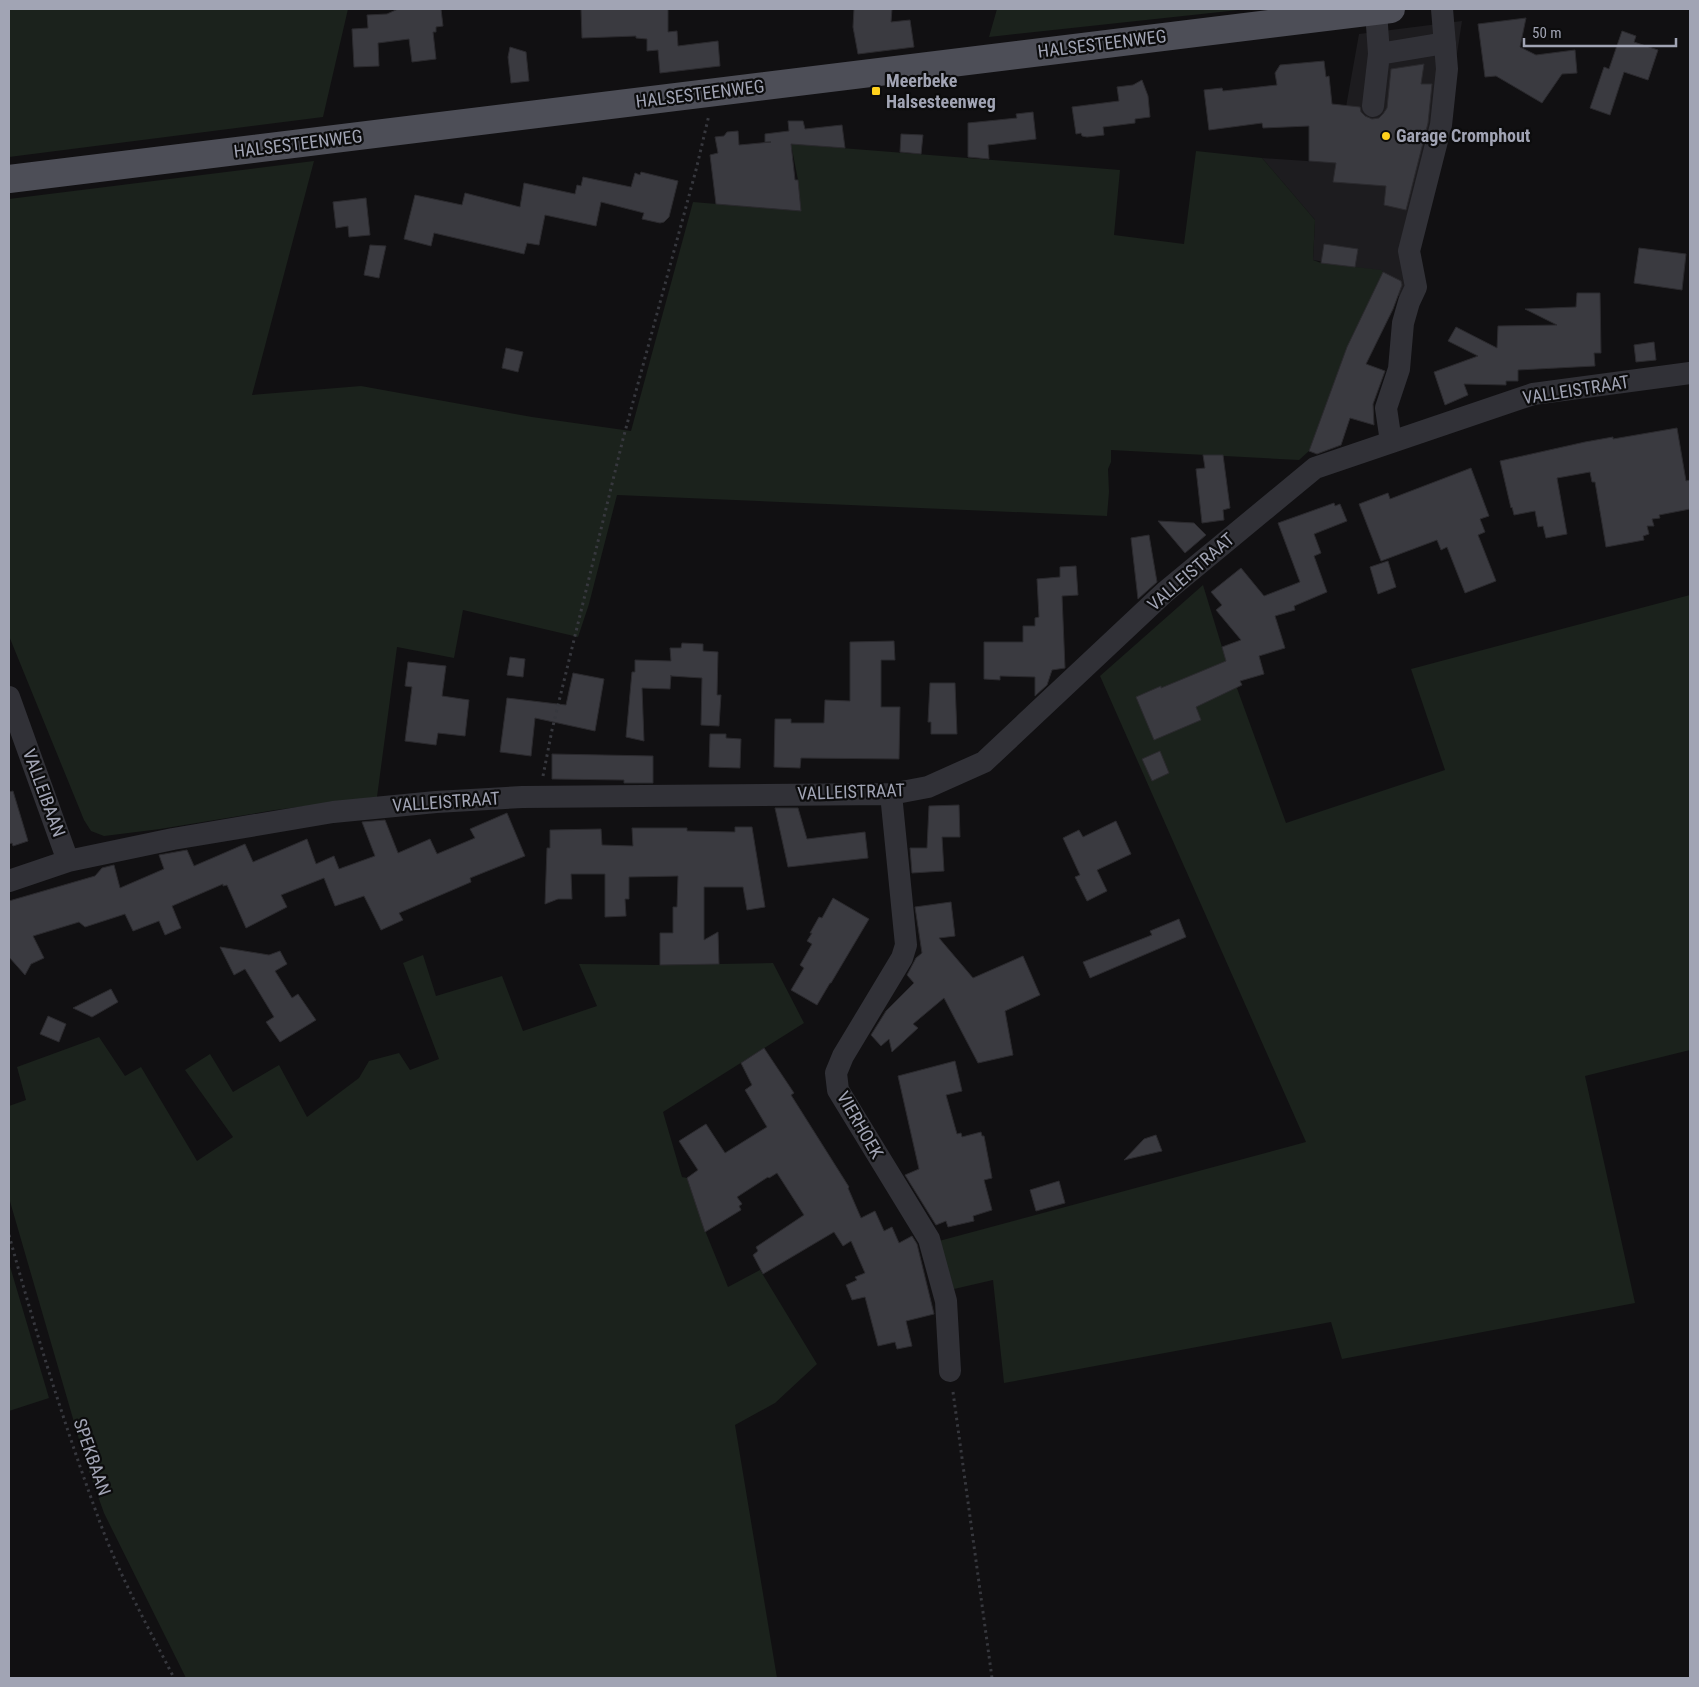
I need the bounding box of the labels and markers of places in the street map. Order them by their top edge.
place label: Meerbeke Halsesteenweg [886,70,996,112]
marker: Meerbeke Halsesteenweg [870,85,882,97]
place label: Garage Cromphout [1396,125,1531,146]
marker: Garage Cromphout [1380,130,1392,142]

